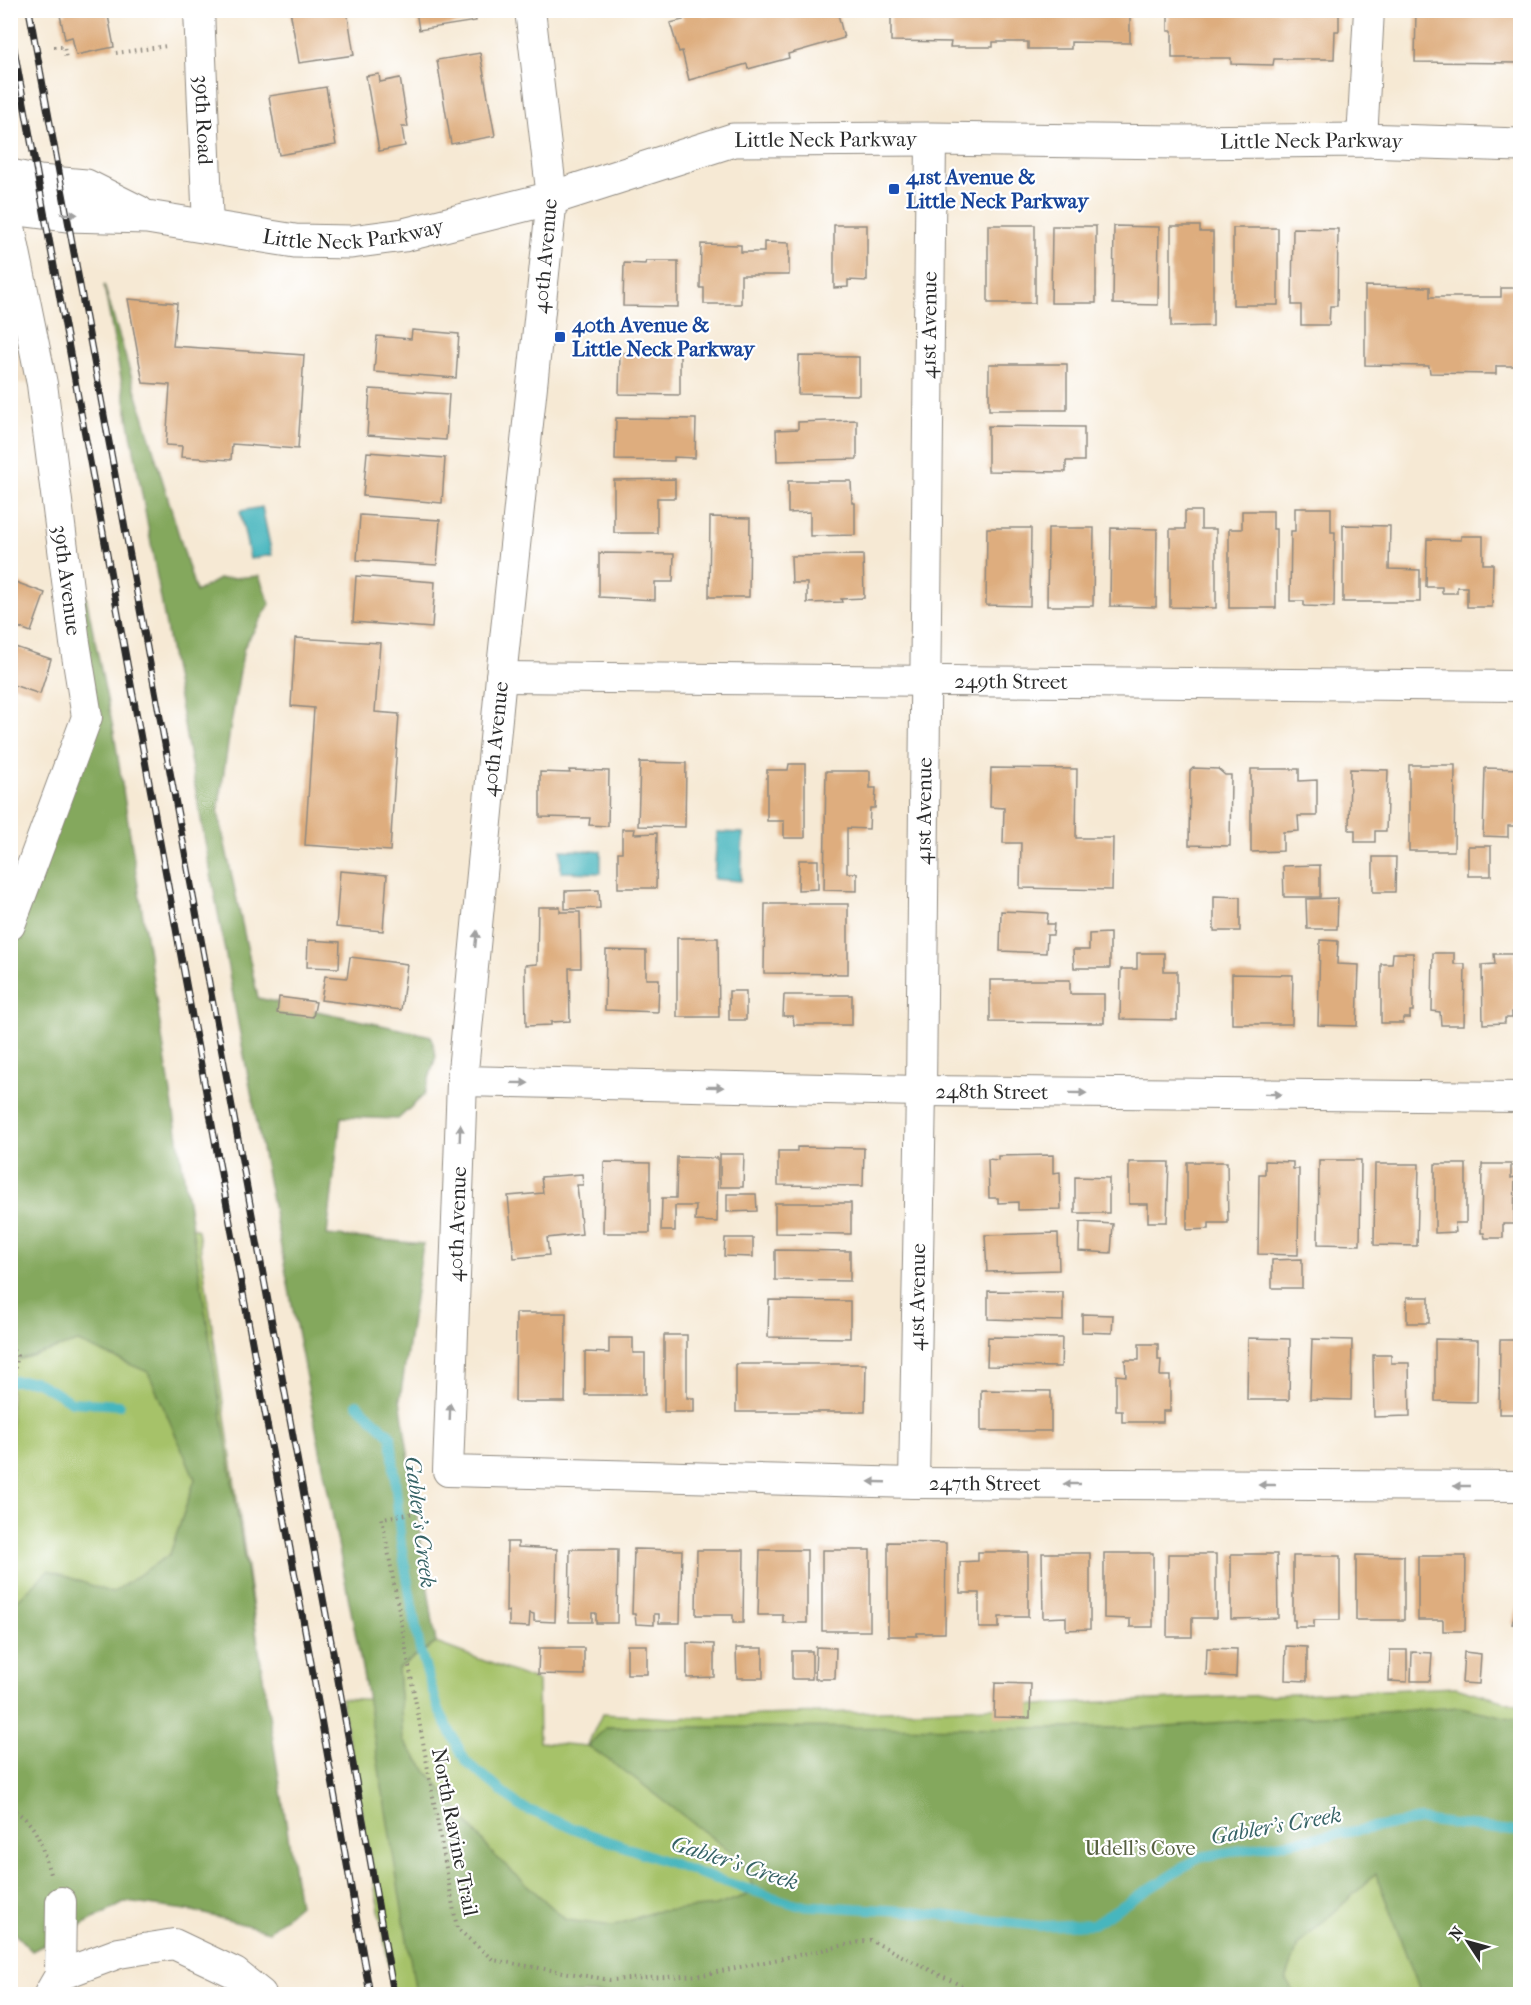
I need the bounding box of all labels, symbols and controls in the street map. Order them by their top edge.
street label: 39th Road [190,74,217,166]
street label: Little Neck Parkway [734,127,918,152]
street label: Little Neck Parkway [1220,128,1404,154]
place label: 41st Avenue & Little Neck Parkway [905,165,1090,213]
marker: 41st Avenue & Little Neck Parkway [887,182,901,196]
street label: 40th Avenue [528,197,562,315]
one-way arrow [59,210,78,219]
street label: Little Neck Parkway [261,213,447,254]
street label: 41st Avenue [916,271,942,379]
place label: 40th Avenue & Little Neck Parkway [571,313,756,361]
marker: 40th Avenue & Little Neck Parkway [553,330,567,344]
street label: 39th Avenue [48,523,86,637]
street label: 249th Street [954,669,1068,694]
street label: 40th Avenue [477,680,513,798]
street label: 41st Avenue [911,757,937,865]
one-way arrow [471,929,481,948]
one-way arrow [511,1078,530,1087]
street label: 248th Street [935,1079,1049,1104]
one-way arrow [706,1082,725,1091]
one-way arrow [1069,1088,1088,1097]
one-way arrow [1264,1090,1283,1099]
one-way arrow [456,1124,465,1143]
street label: 40th Avenue [443,1166,471,1282]
street label: 41st Avenue [904,1243,930,1351]
one-way arrow [446,1403,455,1422]
water label: Gabler’s Creek [399,1455,441,1589]
street label: 247th Street [929,1471,1041,1496]
one-way arrow [868,1477,887,1487]
one-way arrow [1063,1479,1082,1489]
one-way arrow [1258,1480,1277,1490]
one-way arrow [1453,1481,1472,1490]
street label: North Ravine Trail [427,1746,483,1918]
water label: Gabler’s Creek [1209,1802,1344,1850]
water label: Gabler’s Creek [668,1830,802,1896]
park label: Udell's Cove [1084,1836,1196,1860]
north arrow [1438,1912,1498,1972]
text: N [1445,1922,1468,1944]

